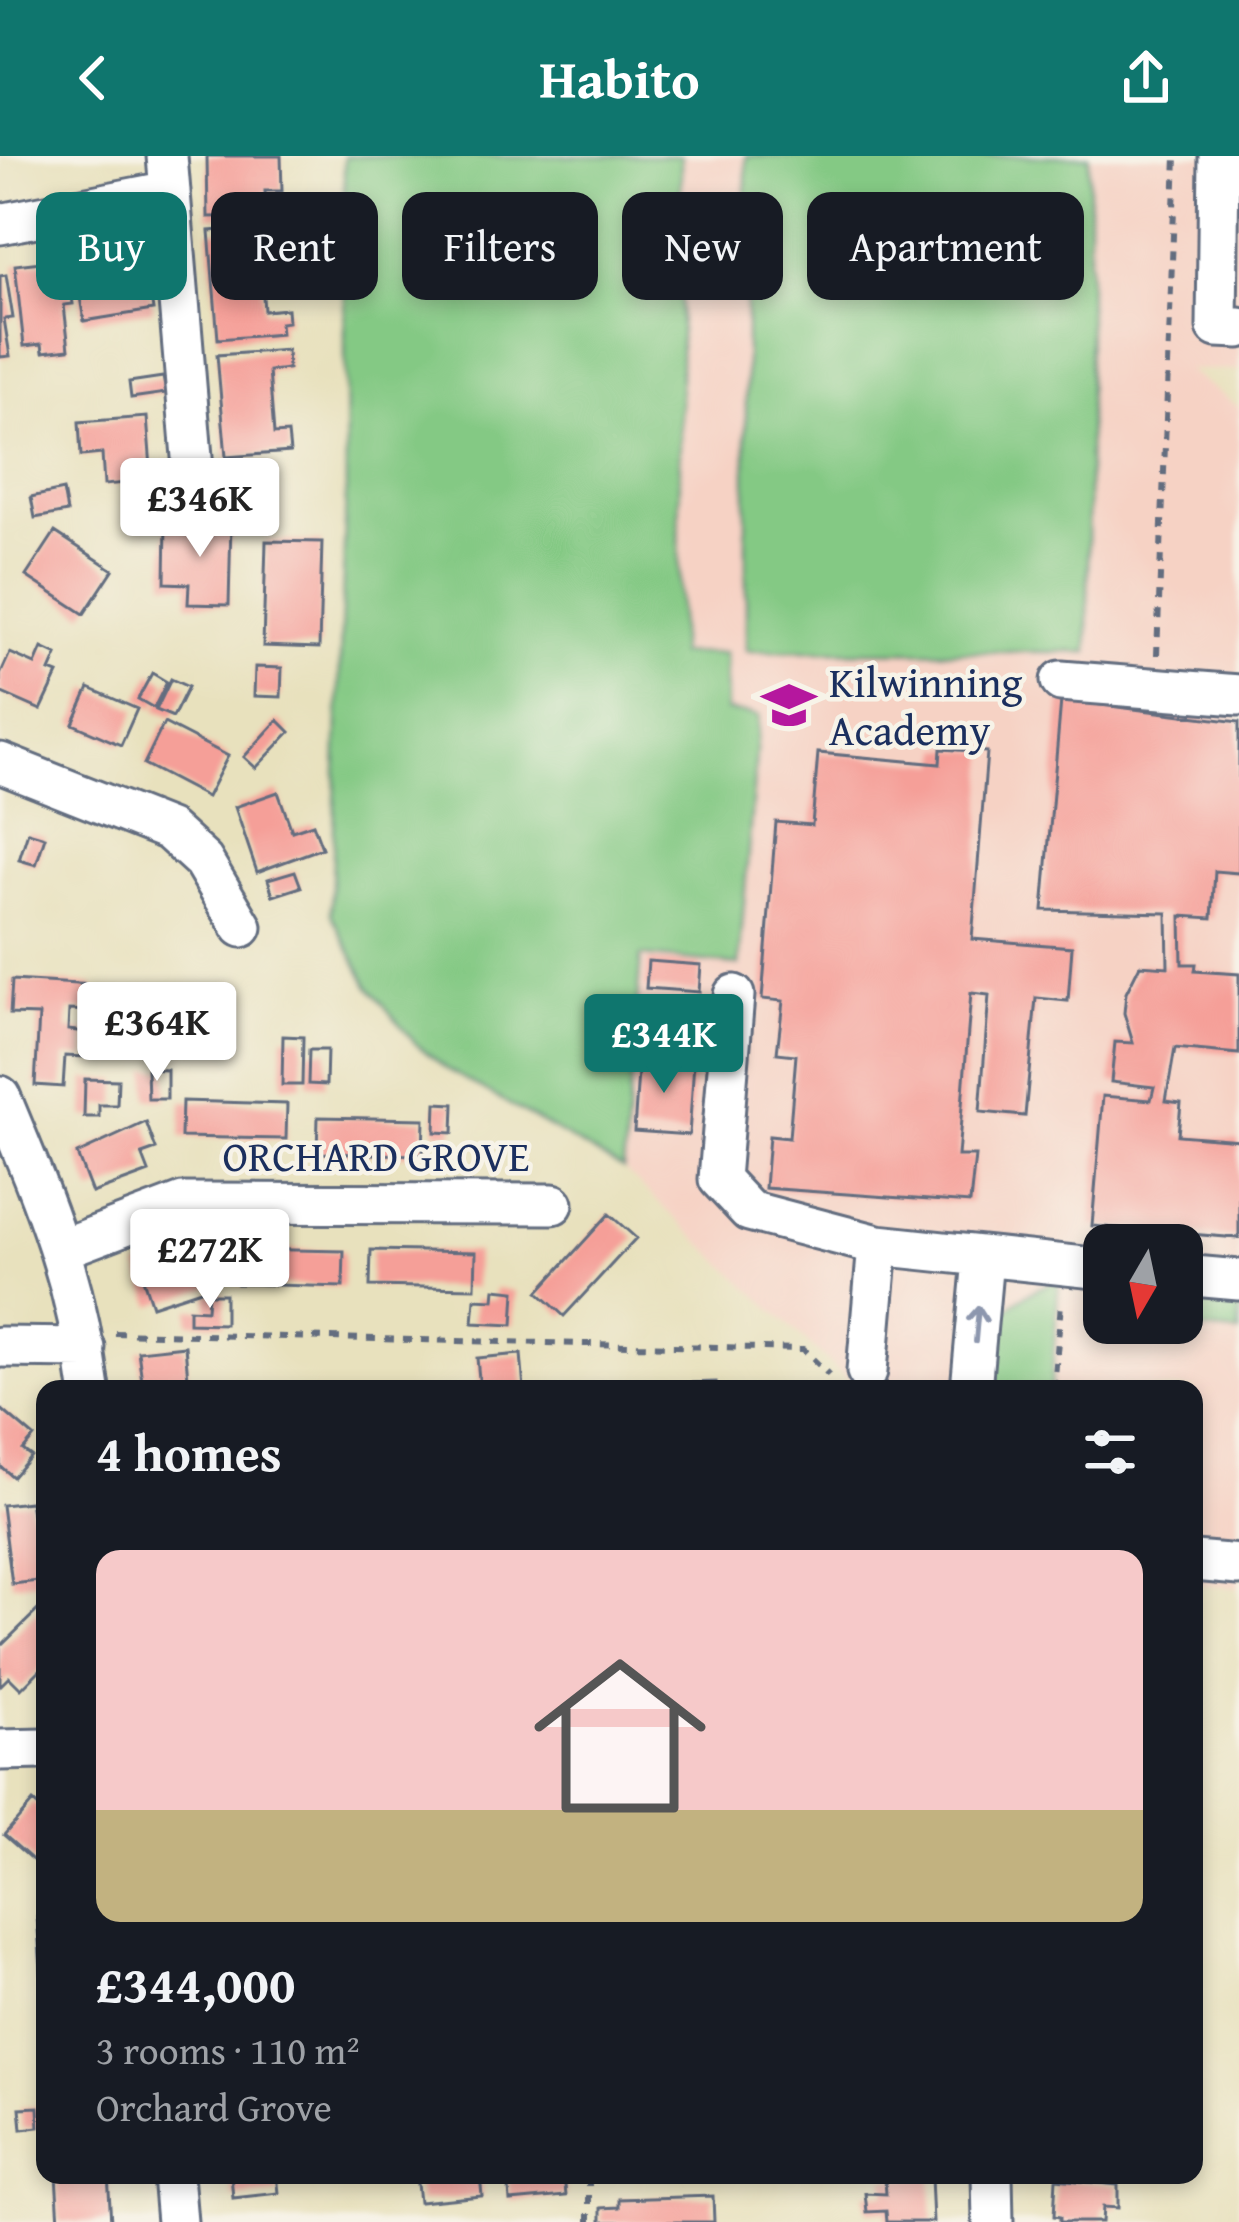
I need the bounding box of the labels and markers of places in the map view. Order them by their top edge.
pin: £346K [116,458,284,560]
place label: Kilwinning Academy [829,651,1023,760]
school or university icon: Kilwinning Academy [760,676,818,734]
pin: £364K [73,982,241,1084]
pin: £344K [580,994,748,1096]
pin: £272K [126,1209,294,1311]

